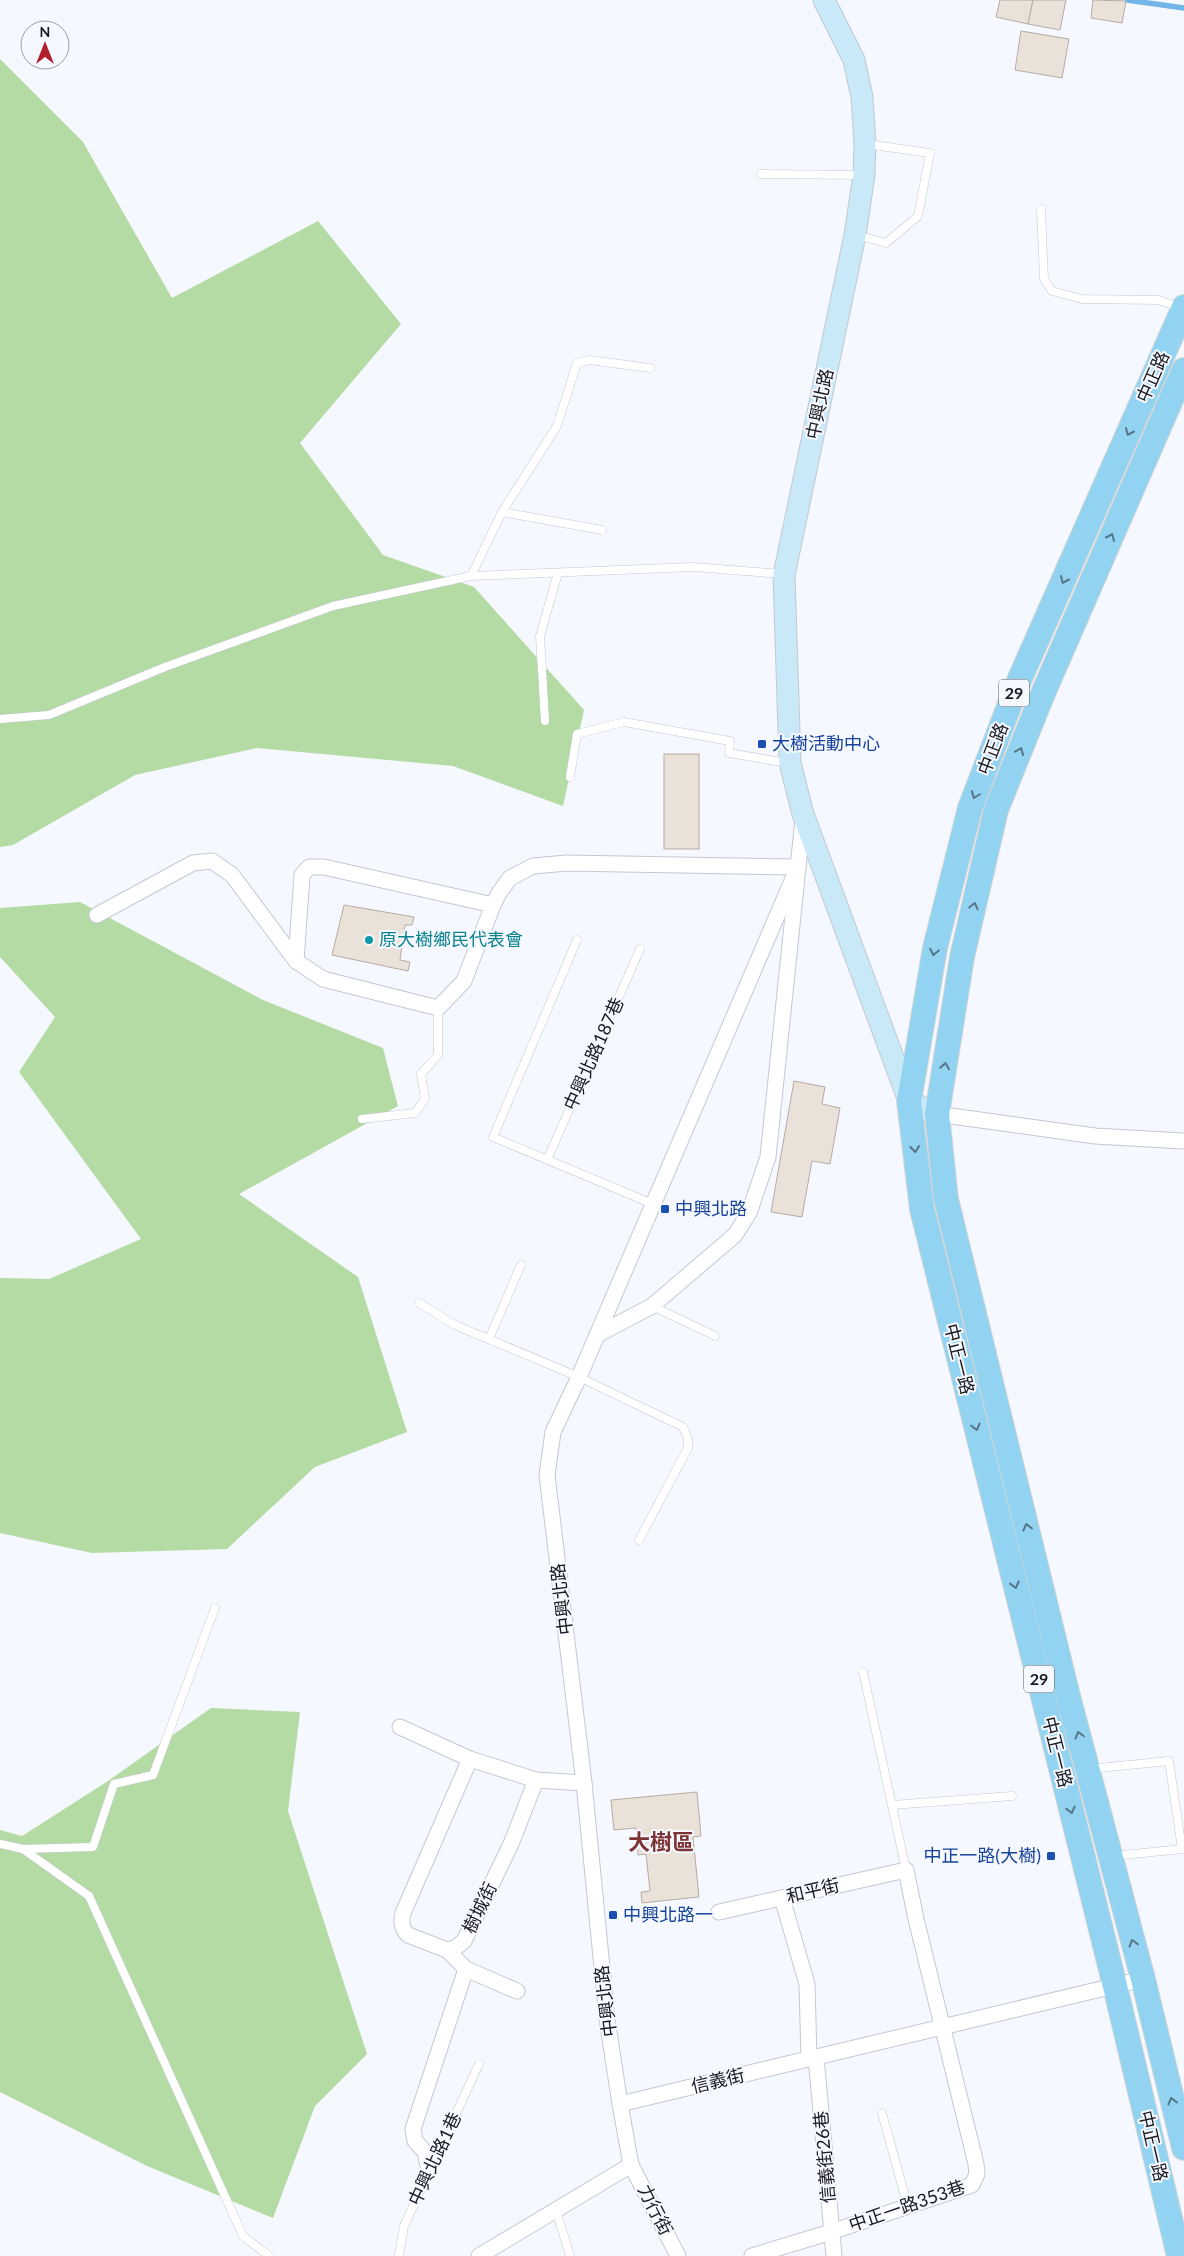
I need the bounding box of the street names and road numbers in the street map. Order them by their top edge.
street label: 中正路 [1131,347,1173,406]
street label: 中興北路 [801,366,837,441]
road number: 29 [999,680,1029,706]
street label: 中正路 [972,719,1012,778]
street label: 中興北路187巷 [558,994,628,1113]
street label: 中正一路 [941,1321,979,1396]
street label: 中興北路 [546,1562,576,1636]
road number: 29 [1024,1666,1054,1692]
street label: 中正一路 [1039,1714,1077,1789]
street label: 和平街 [784,1873,842,1907]
street label: 樹城街 [457,1878,501,1937]
street label: 中興北路 [590,1964,620,2038]
street label: 信義街 [689,2063,747,2097]
street label: 中興北路1巷 [403,2108,465,2209]
street label: 中正一路 [1135,2108,1173,2183]
street label: 信義街26巷 [809,2110,839,2204]
street label: 中正一路353巷 [846,2175,968,2235]
street label: 力行街 [634,2180,678,2239]

